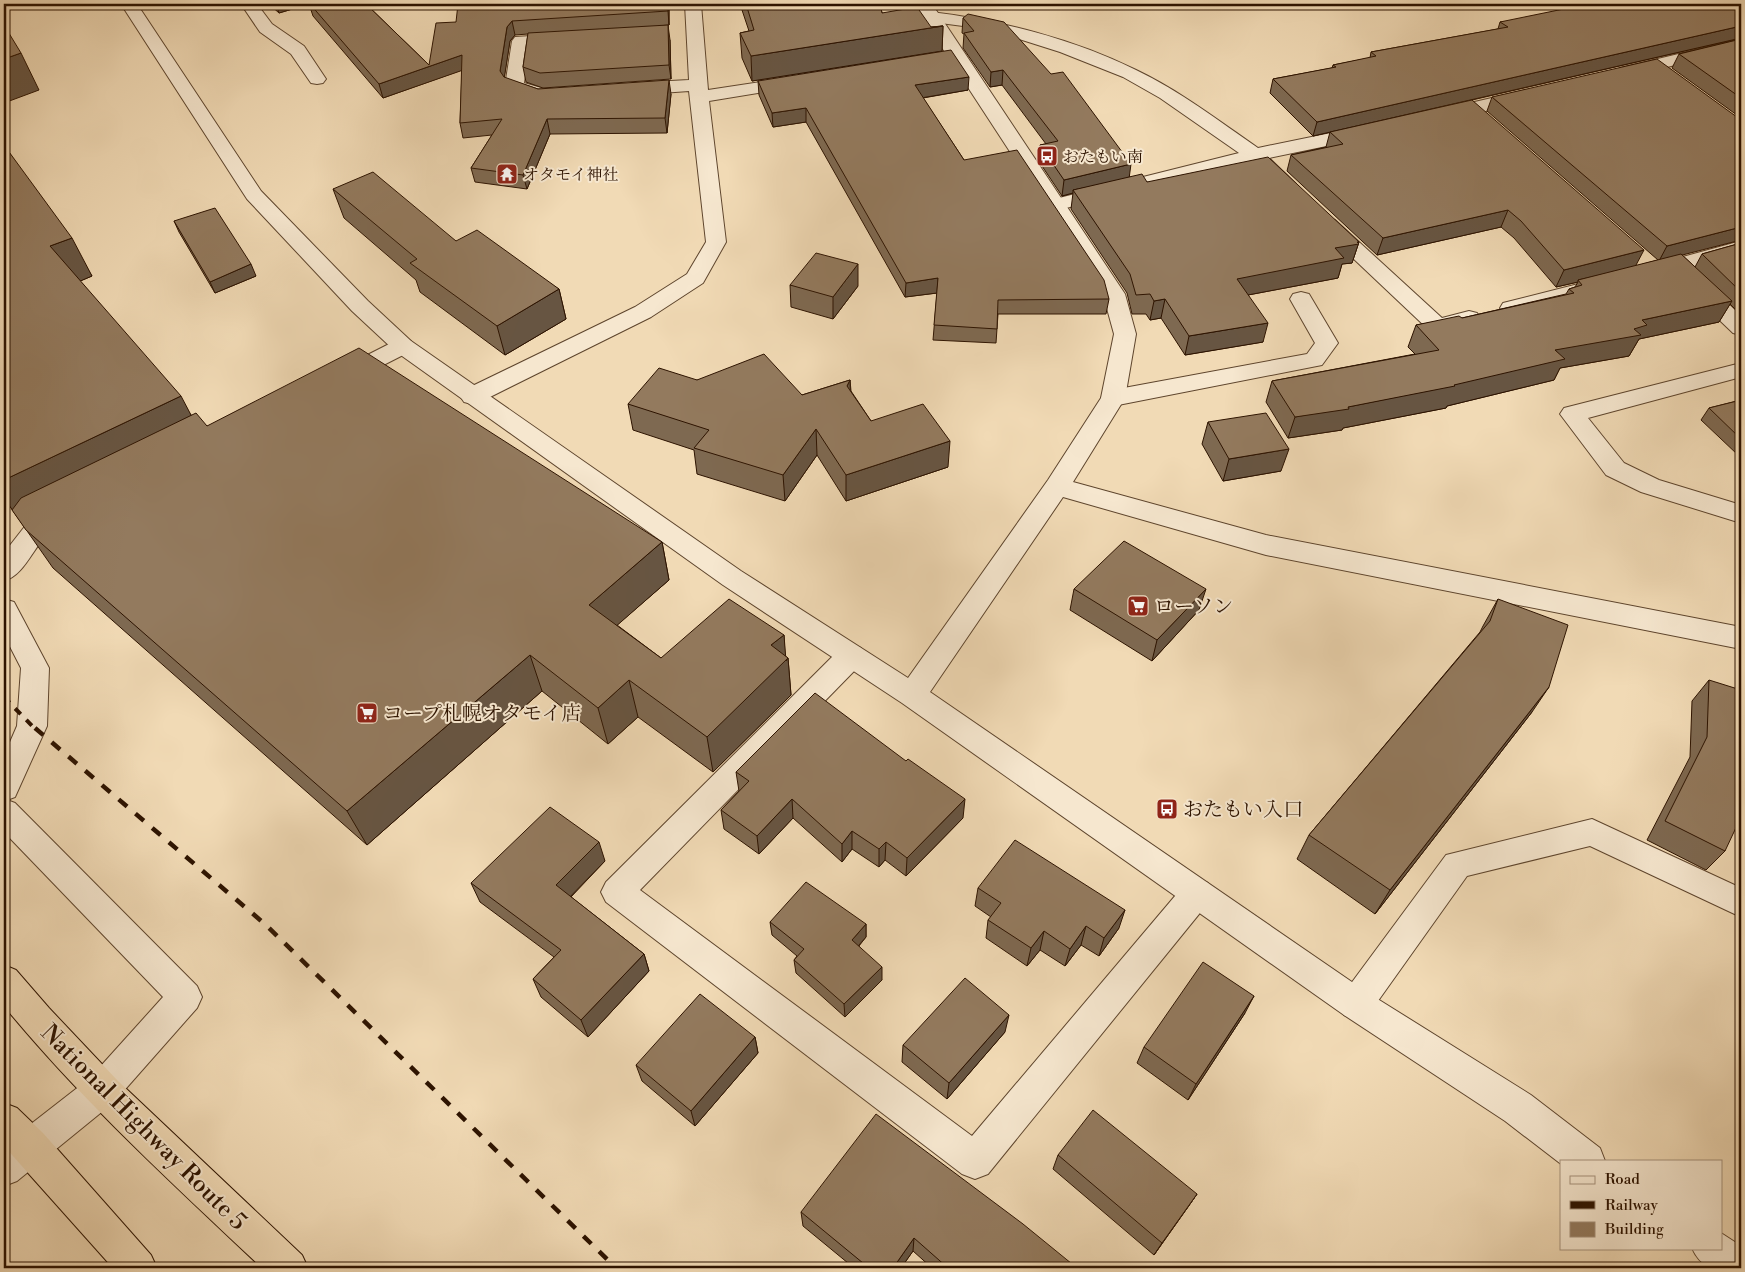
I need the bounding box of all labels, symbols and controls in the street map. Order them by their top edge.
bus stop icon: おたもい南 [1035,144,1059,168]
place label: おたもい南 [1063,147,1143,167]
temple icon: オタモイ神社 [495,162,519,186]
place label: オタモイ神社 [523,165,619,185]
supermarket icon: ローソン [1126,594,1150,618]
place label: ローソン [1154,595,1233,620]
supermarket icon: コープ札幌オタモイ店 [355,701,379,725]
place label: コープ札幌オタモイ店 [383,702,581,727]
bus stop icon: おたもい入口 [1155,797,1179,821]
place label: おたもい入口 [1183,798,1303,823]
street label: National Highway Route 5 [34,1018,253,1237]
legend [1560,1160,1722,1250]
text: Road [1605,1170,1640,1189]
text: Railway [1605,1196,1659,1215]
text: Building [1604,1220,1664,1239]

